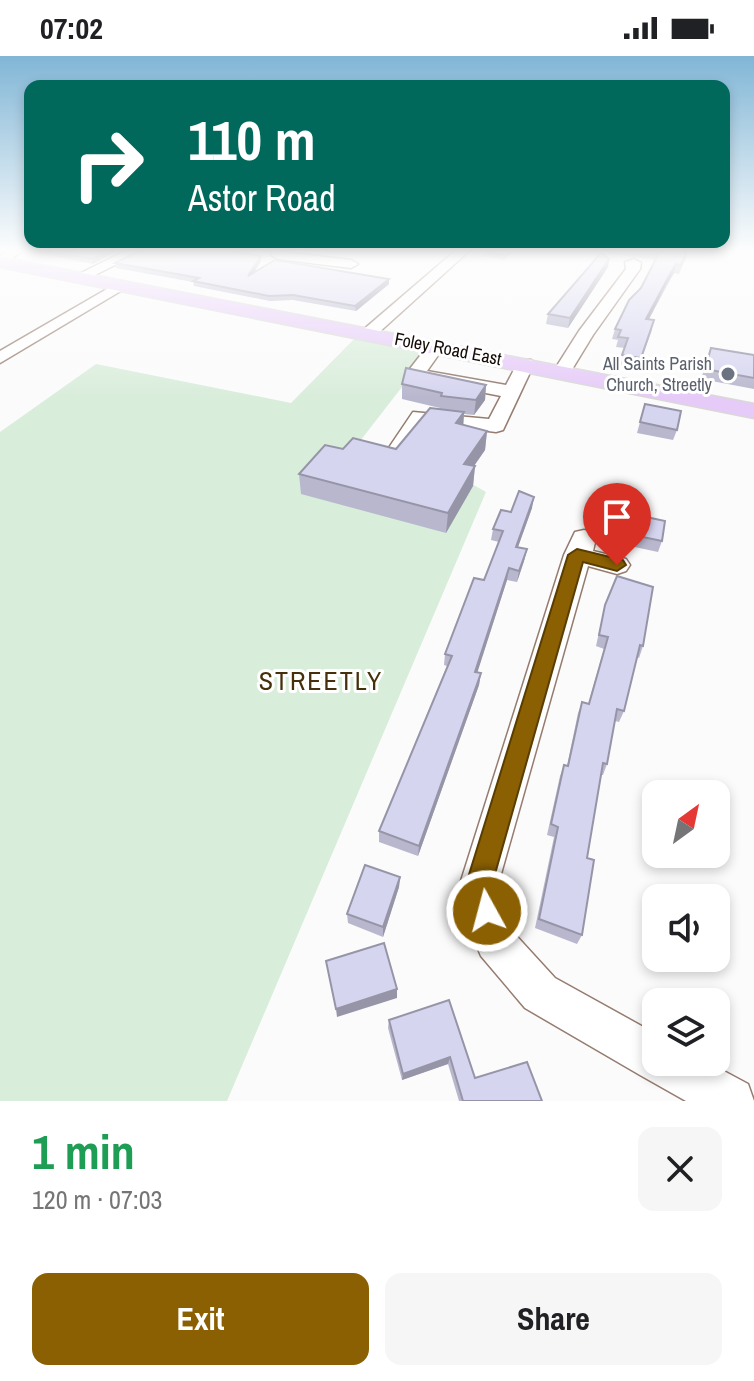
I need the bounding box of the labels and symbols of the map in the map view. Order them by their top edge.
street label: Foley Road East [393,326,504,371]
place label: All Saints Parish Church, Streetly [602,351,713,397]
marker: All Saints Parish Church, Streetly [719,365,737,383]
pin [583,483,651,565]
district label: STREETLY [259,663,383,698]
north arrow [642,780,730,868]
position arrow [445,869,529,953]

